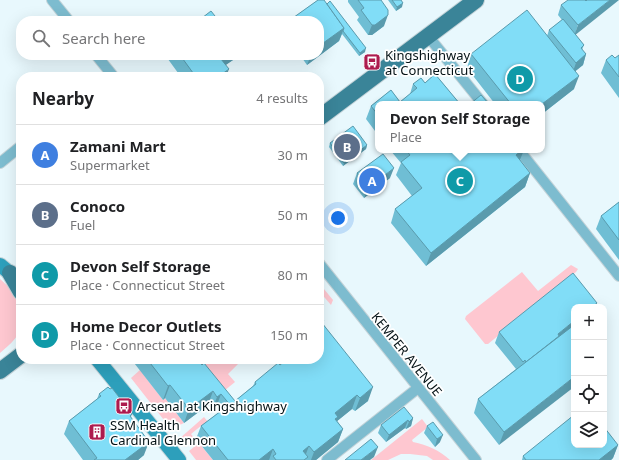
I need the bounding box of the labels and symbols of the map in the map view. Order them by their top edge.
place label: Kingshighway at Connecticut [385,46,473,79]
bus stop icon: Kingshighway at Connecticut [362,52,382,72]
pin: D [507,64,533,94]
pin: B [334,132,360,162]
pin: A [359,166,385,196]
pin: C [447,166,473,196]
your location [328,208,348,228]
street label: KEMPER AVENUE [368,308,446,400]
bus stop icon: Arsenal at Kingshighway [114,396,134,416]
place label: Arsenal at Kingshighway [137,397,287,415]
place label: SSM Health Cardinal Glennon [110,416,216,449]
building icon: SSM Health Cardinal Glennon [87,422,107,442]

